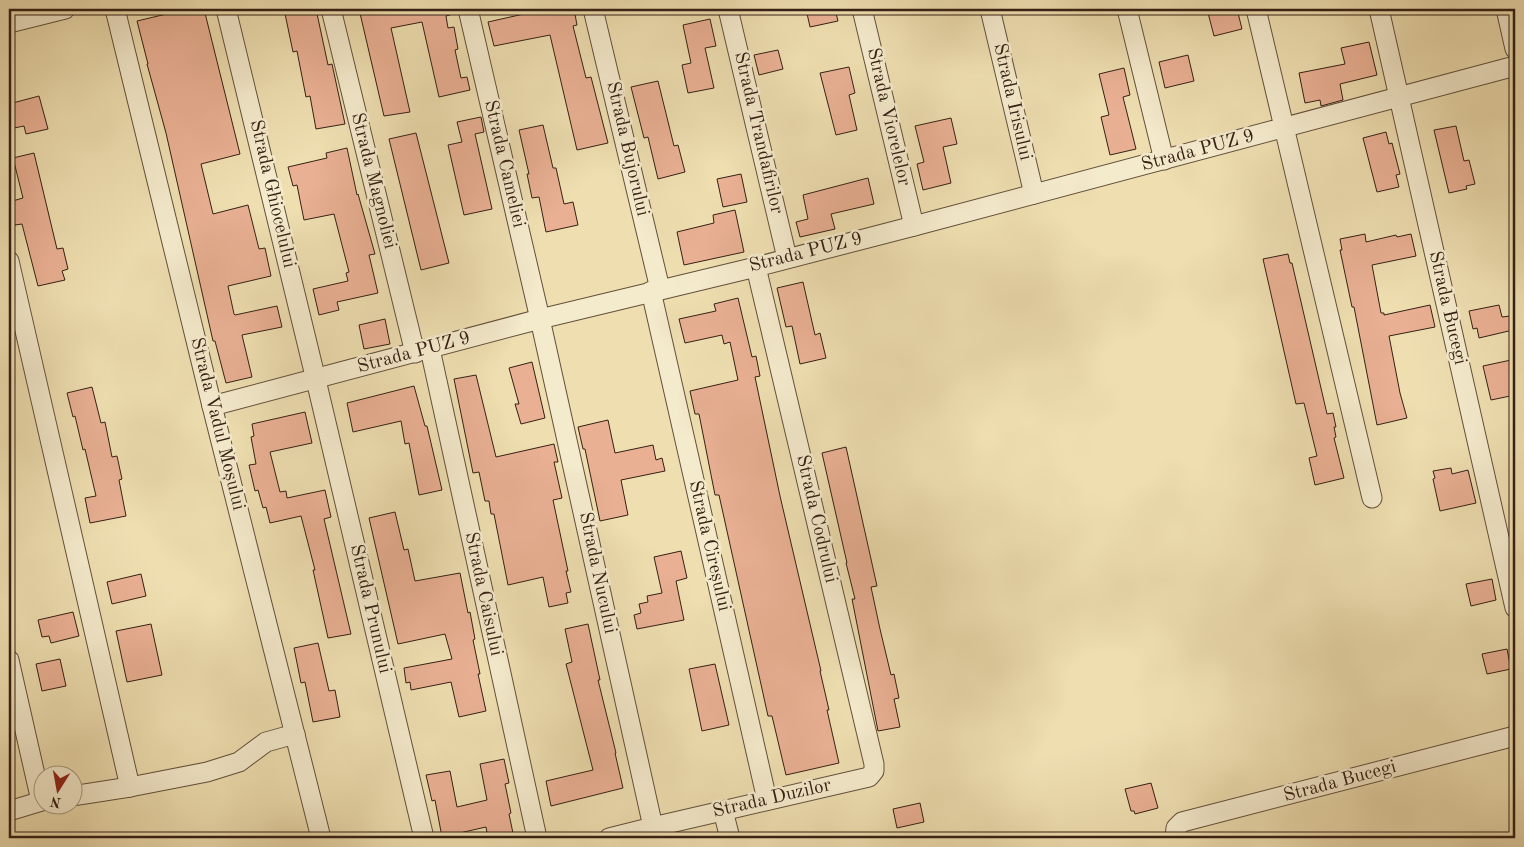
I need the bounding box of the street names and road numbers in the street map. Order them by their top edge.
street label: Strada Irisului [989,42,1035,162]
street label: Strada Viorelelor [863,46,913,188]
street label: Strada Trandafirilor [730,50,786,216]
street label: Strada Bujorului [602,80,652,218]
street label: Strada Cameliei [480,98,528,230]
street label: Strada Magnoliei [347,111,399,251]
street label: Strada Ghiocelului [246,118,298,270]
street label: Strada PUZ 9 [1139,127,1257,175]
street label: Strada PUZ 9 [747,230,865,276]
street label: Strada Bucegi [1425,249,1469,367]
street label: Strada PUZ 9 [355,329,473,377]
street label: Strada Vadul Moșului [186,336,248,512]
street label: Strada Codrului [792,453,840,585]
street label: Strada Cireșului [685,479,733,613]
street label: Strada Nucului [575,510,619,636]
street label: Strada Caisului [461,530,505,658]
street label: Strada Prunului [346,543,394,675]
street label: Strada Bucegi [1282,758,1398,806]
street label: Strada Duzilor [711,776,833,822]

